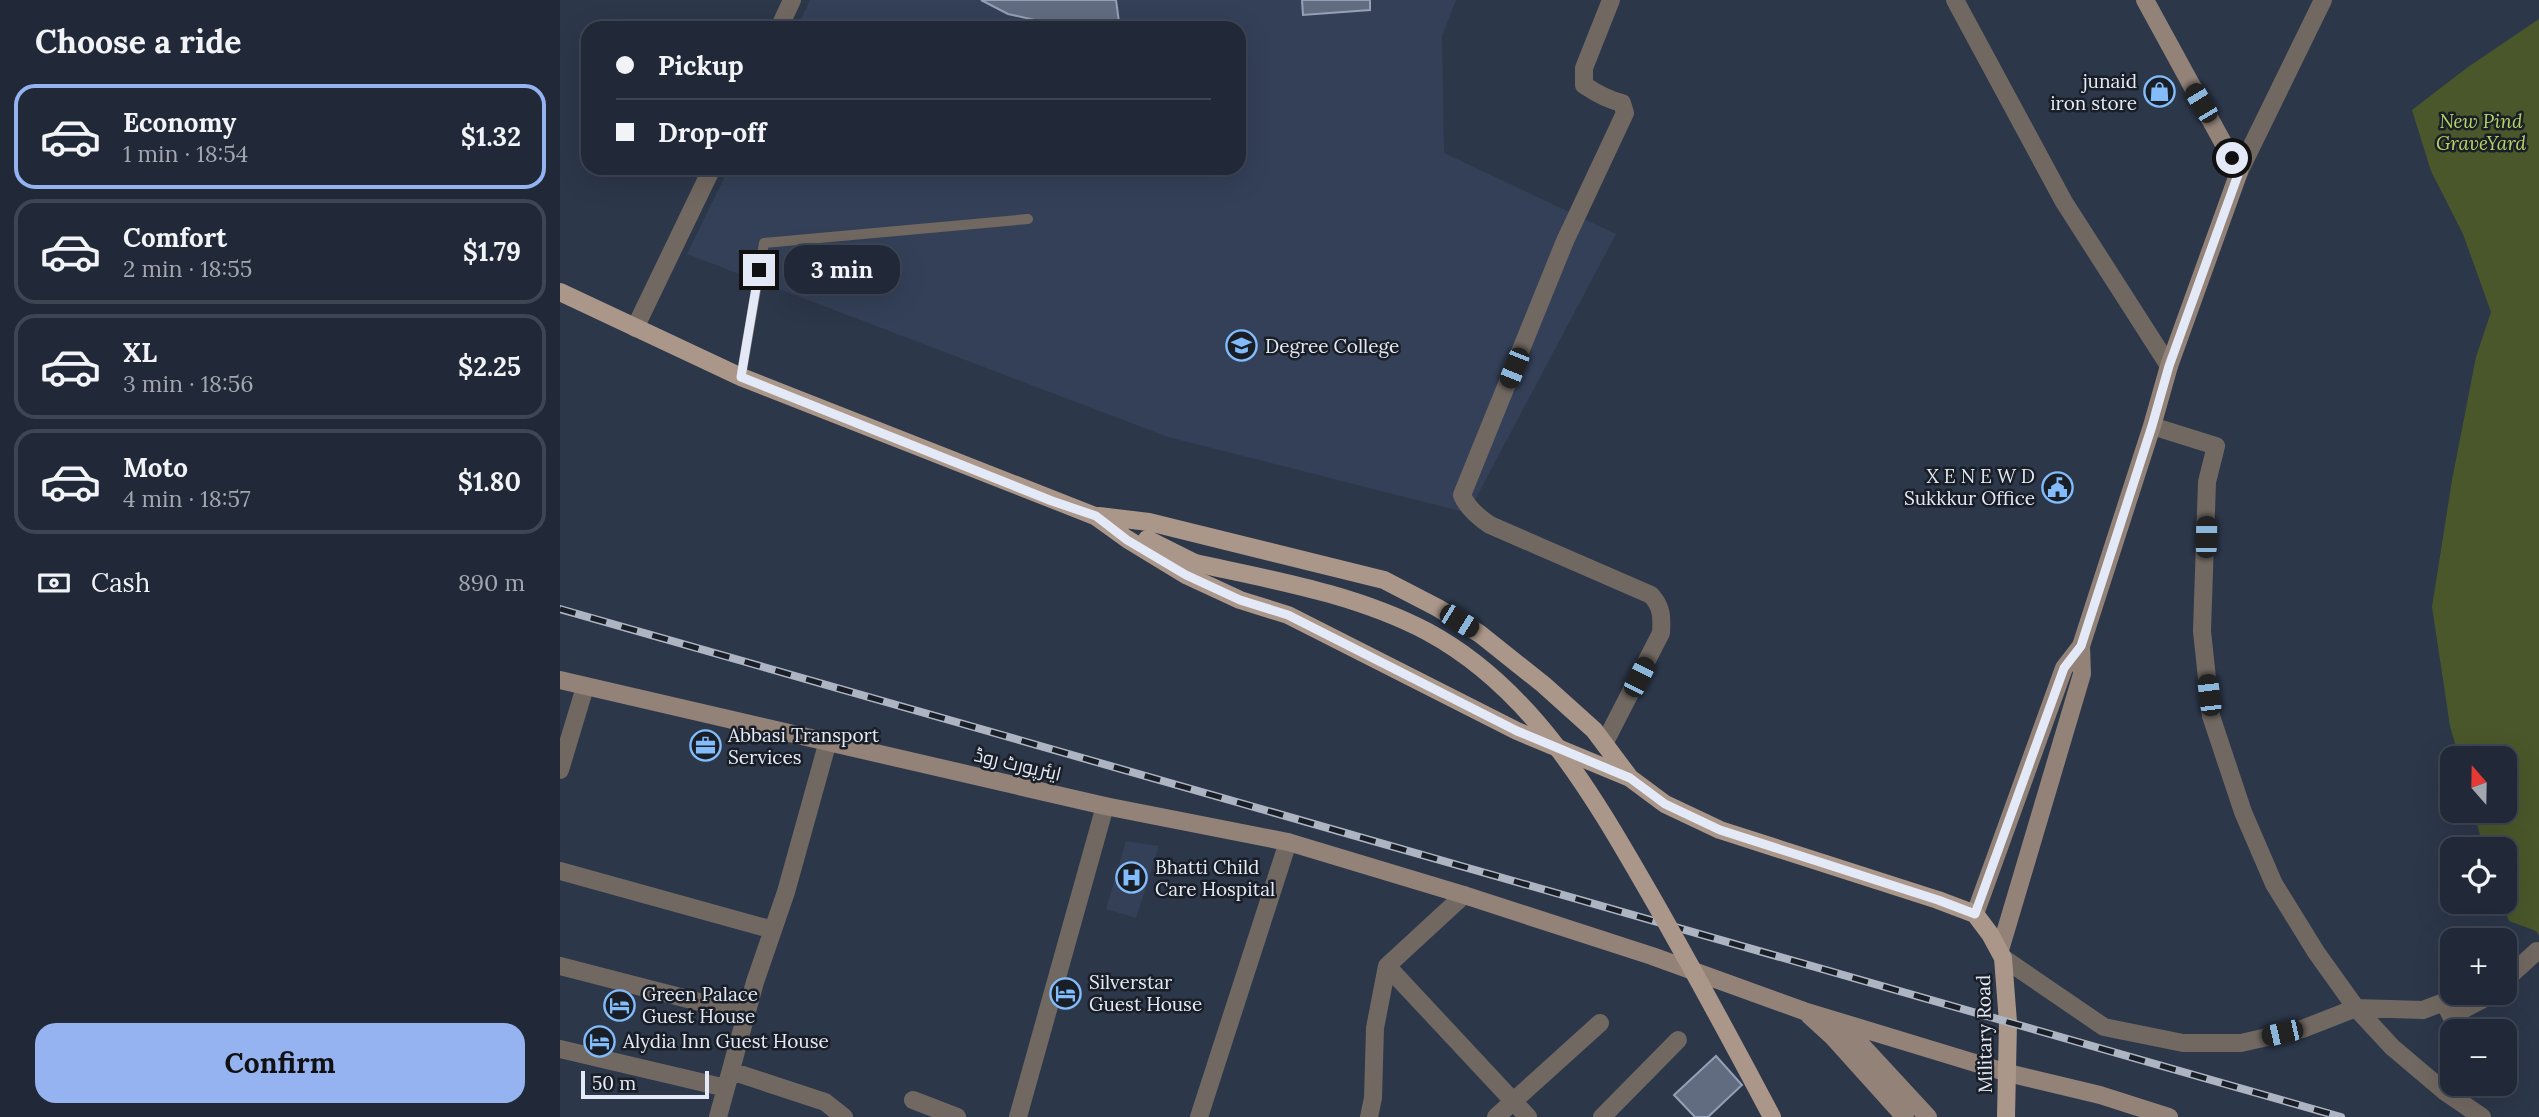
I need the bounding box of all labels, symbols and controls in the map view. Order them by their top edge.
text: Choose a ride [35,21,242,62]
text: Pickup [658,49,744,82]
place label: junaid iron store [2050,69,2137,115]
shop icon: junaid iron store [2143,75,2177,109]
car [2182,80,2221,126]
icon: car [39,105,102,168]
text: Economy [123,106,236,139]
park label: New Pind GraveYard [2436,109,2527,155]
text: Drop-off [658,116,766,149]
text: $1.32 [461,120,521,153]
text: 1 min · 18:54 [123,139,248,168]
route start [2216,142,2248,174]
icon: car [39,220,102,283]
text: Comfort [123,221,227,254]
text: $1.79 [463,235,521,268]
callout: 3 min [784,246,899,294]
text: 2 min · 18:55 [123,254,252,283]
route end [743,254,775,286]
text: 3 min [811,255,873,284]
school or university icon: Degree College [1225,329,1259,363]
place label: Degree College [1265,334,1399,358]
icon: car [39,335,102,398]
text: XL [123,336,157,369]
car [1497,345,1532,391]
text: $2.25 [458,350,521,383]
text: 3 min · 18:56 [123,369,254,398]
icon: car [39,450,102,513]
text: Moto [123,451,188,484]
place label: X E N E W D Sukkkur Office [1904,464,2035,510]
text: $1.80 [458,465,521,498]
public building icon: X E N E W D Sukkkur Office [2041,470,2075,504]
text: 4 min · 18:57 [123,484,251,513]
car [2196,516,2217,558]
icon: cash [35,564,73,602]
text: Cash [91,566,150,599]
text: 890 m [458,568,525,597]
car [1436,601,1483,641]
car [1621,654,1658,700]
car [2197,673,2222,717]
place label: Abbasi Transport Services [727,723,880,769]
office icon: Abbasi Transport Services [688,729,722,763]
street label: ایئرپورٹ روڈ [972,742,1064,787]
north arrow [2440,746,2516,822]
map controls [2440,746,2517,1096]
button: locate [2440,837,2517,914]
place label: Bhatti Child Care Hospital [1155,855,1275,901]
hospital icon: Bhatti Child Care Hospital [1115,861,1149,895]
button: + [2440,928,2517,1005]
place label: Silverstar Guest House [1089,970,1202,1016]
street label: Military Road [1971,975,1997,1093]
hotel icon: Silverstar Guest House [1049,976,1083,1010]
place label: Green Palace Guest House [642,982,758,1028]
hotel icon: Green Palace Guest House [602,988,636,1022]
car [2260,1018,2305,1048]
button: − [2440,1019,2517,1096]
button: Confirm [35,1023,525,1103]
hotel icon: Alydia Inn Guest House [583,1024,617,1058]
place label: Alydia Inn Guest House [622,1029,829,1053]
scale bar [581,1068,709,1100]
text: 50 m [592,1071,636,1095]

